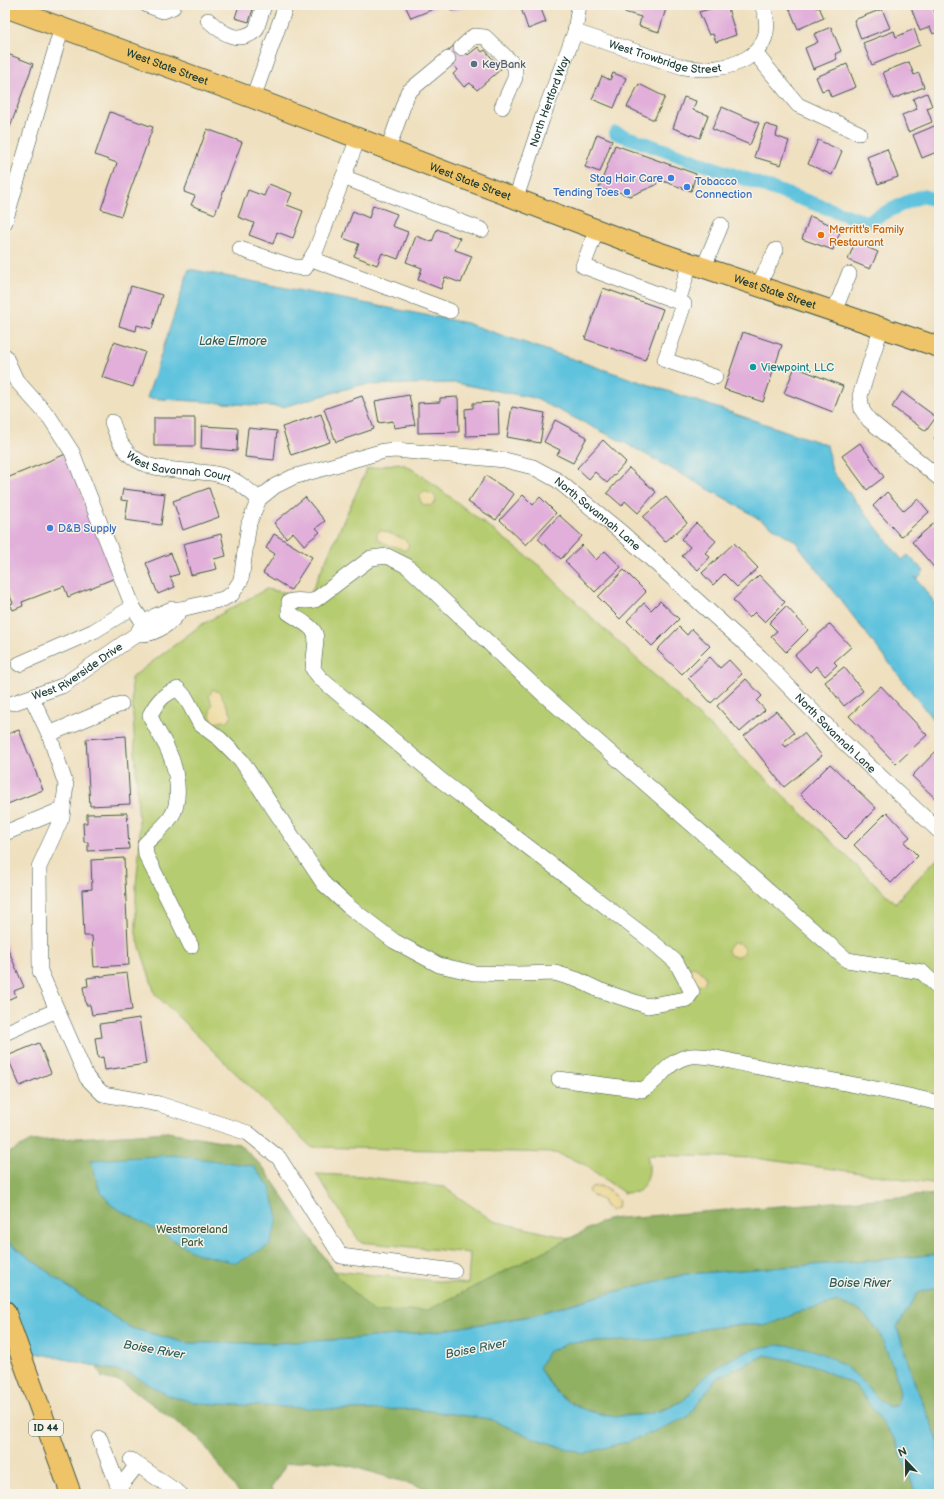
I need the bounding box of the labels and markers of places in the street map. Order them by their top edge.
place label: KeyBank [482,58,526,71]
marker: KeyBank [469,59,479,69]
place label: Stag Hair Care [590,172,663,185]
marker: Stag Hair Care [666,173,676,183]
place label: Tobacco Connection [695,175,752,201]
marker: Tobacco Connection [682,182,692,192]
place label: Tending Toes [553,186,620,199]
marker: Tending Toes [622,187,632,197]
place label: Merritt's Family Restaurant [829,223,904,249]
marker: Merritt's Family Restaurant [816,230,826,240]
place label: Viewpoint, LLC [761,361,834,374]
marker: Viewpoint, LLC [748,362,758,372]
place label: D&B Supply [58,522,117,535]
marker: D&B Supply [45,523,55,533]

